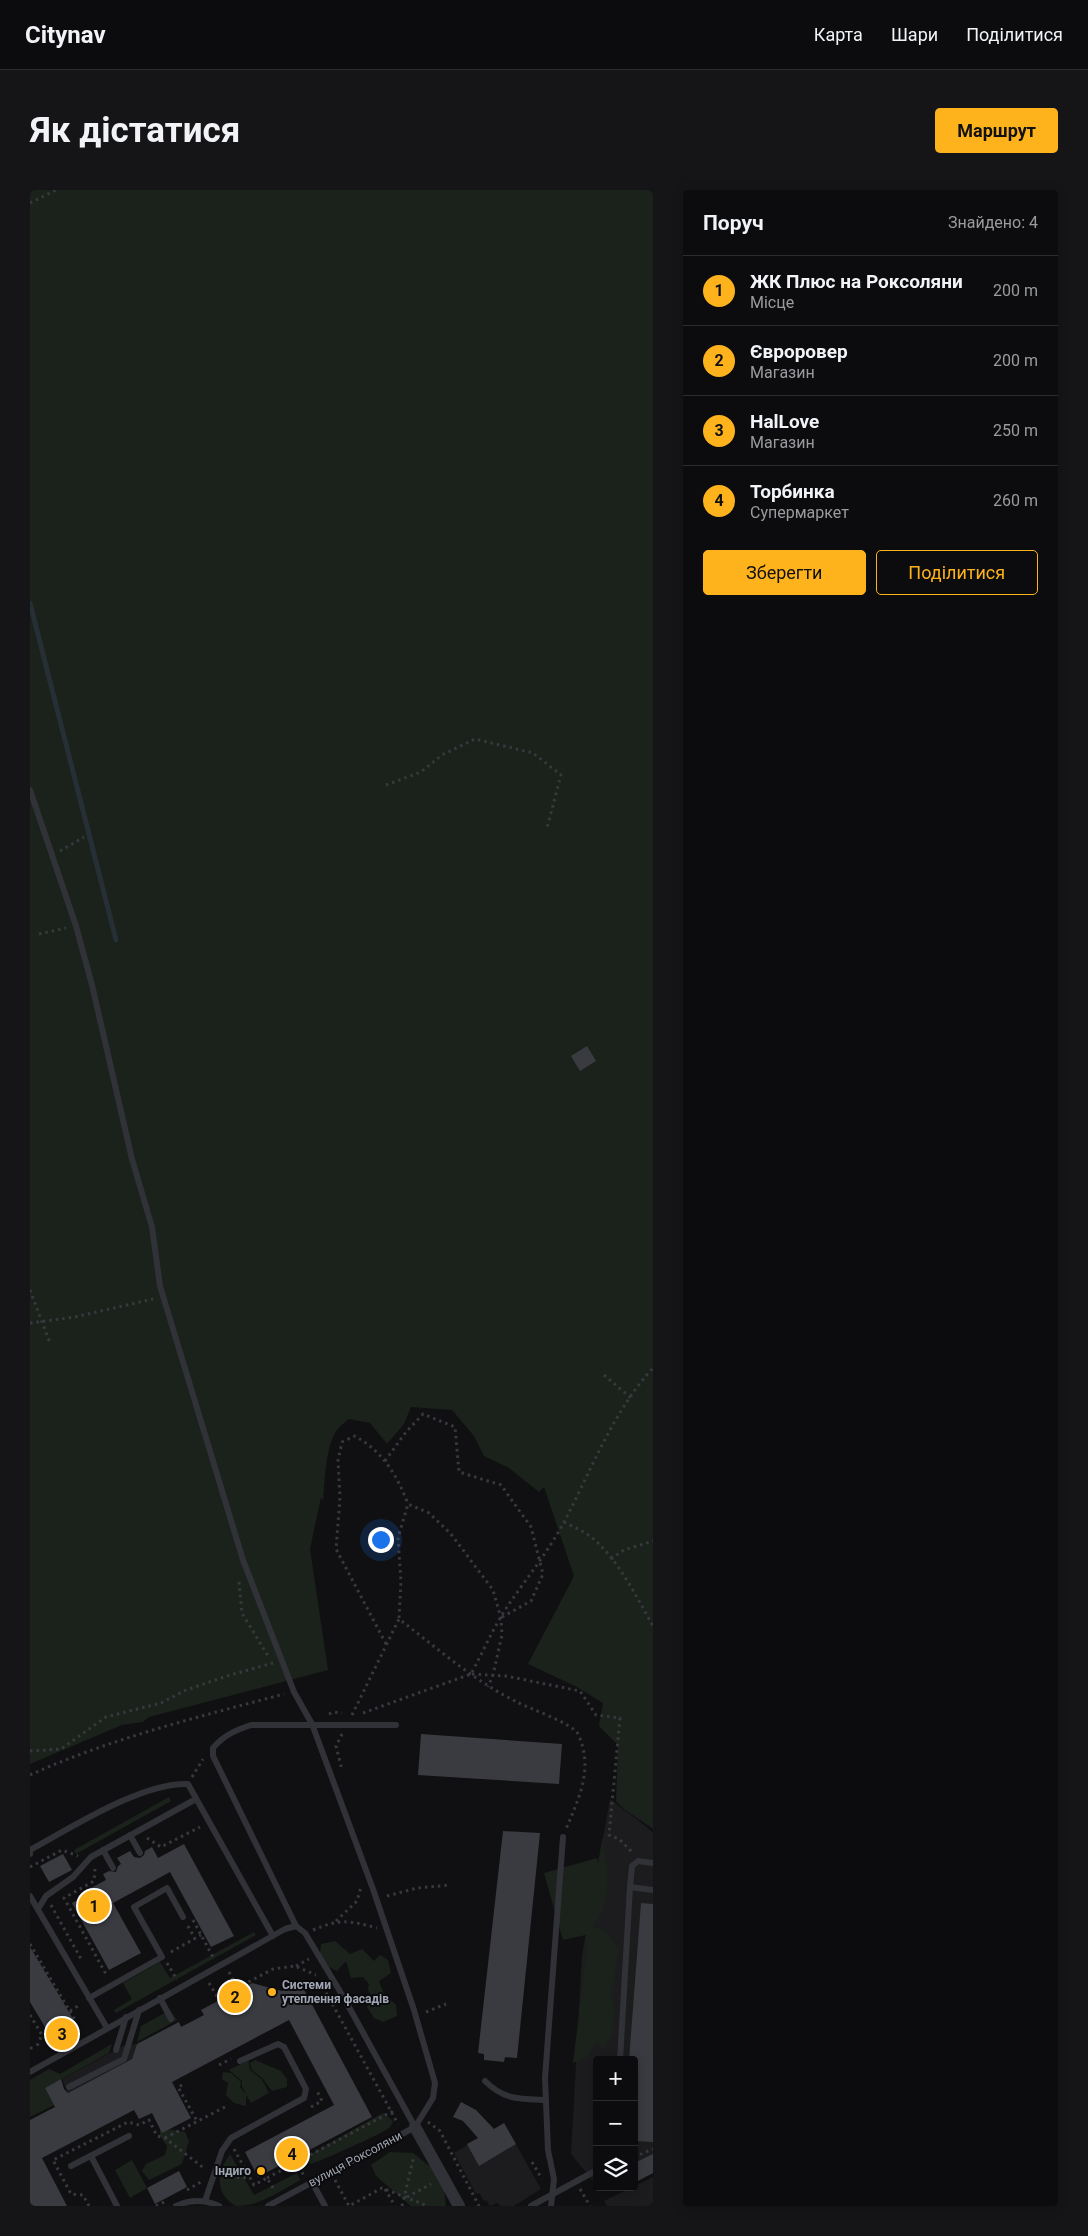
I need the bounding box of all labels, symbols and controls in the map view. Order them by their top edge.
text: Citynav [25,21,106,49]
text: Карта [814,24,863,45]
text: Шари [891,24,938,45]
text: Поділитися [966,24,1063,45]
button: Маршрут [935,108,1058,153]
text: Як дістатися [30,110,240,151]
text: Поруч [703,211,764,235]
text: Знайдено: 4 [948,213,1038,232]
text: ЖК Плюс на Роксоляни [750,270,963,293]
text: 1 [714,281,724,300]
text: 200 m [993,281,1038,300]
text: Місце [750,293,794,312]
text: Євроровер [750,340,848,363]
text: 2 [714,351,724,370]
text: 200 m [993,351,1038,370]
text: Магазин [750,363,815,382]
text: HalLove [750,410,819,433]
text: 3 [714,421,724,440]
text: 250 m [993,421,1038,440]
text: Магазин [750,433,815,452]
text: Торбинка [750,480,835,503]
text: 4 [714,491,724,510]
text: 260 m [993,491,1038,510]
text: Супермаркет [750,503,849,522]
button: Зберегти [703,550,866,595]
button: Поділитися [876,550,1038,595]
your location [368,1527,394,1553]
pin: 1 [78,1887,110,1925]
pin: 2 [219,1978,251,2016]
place label: Системи утеплення фасадів [282,1978,389,2006]
marker: Системи утеплення фасадів [266,1986,278,1998]
pin: 3 [46,2015,78,2053]
map controls [593,2056,638,2191]
button: + [593,2056,638,2101]
button: − [593,2101,638,2146]
street label: вулиця Роксоляни [306,2128,404,2190]
pin: 4 [276,2135,308,2173]
button: layers [593,2146,638,2191]
place label: Індиго [215,2164,251,2178]
marker: Індиго [255,2165,267,2177]

